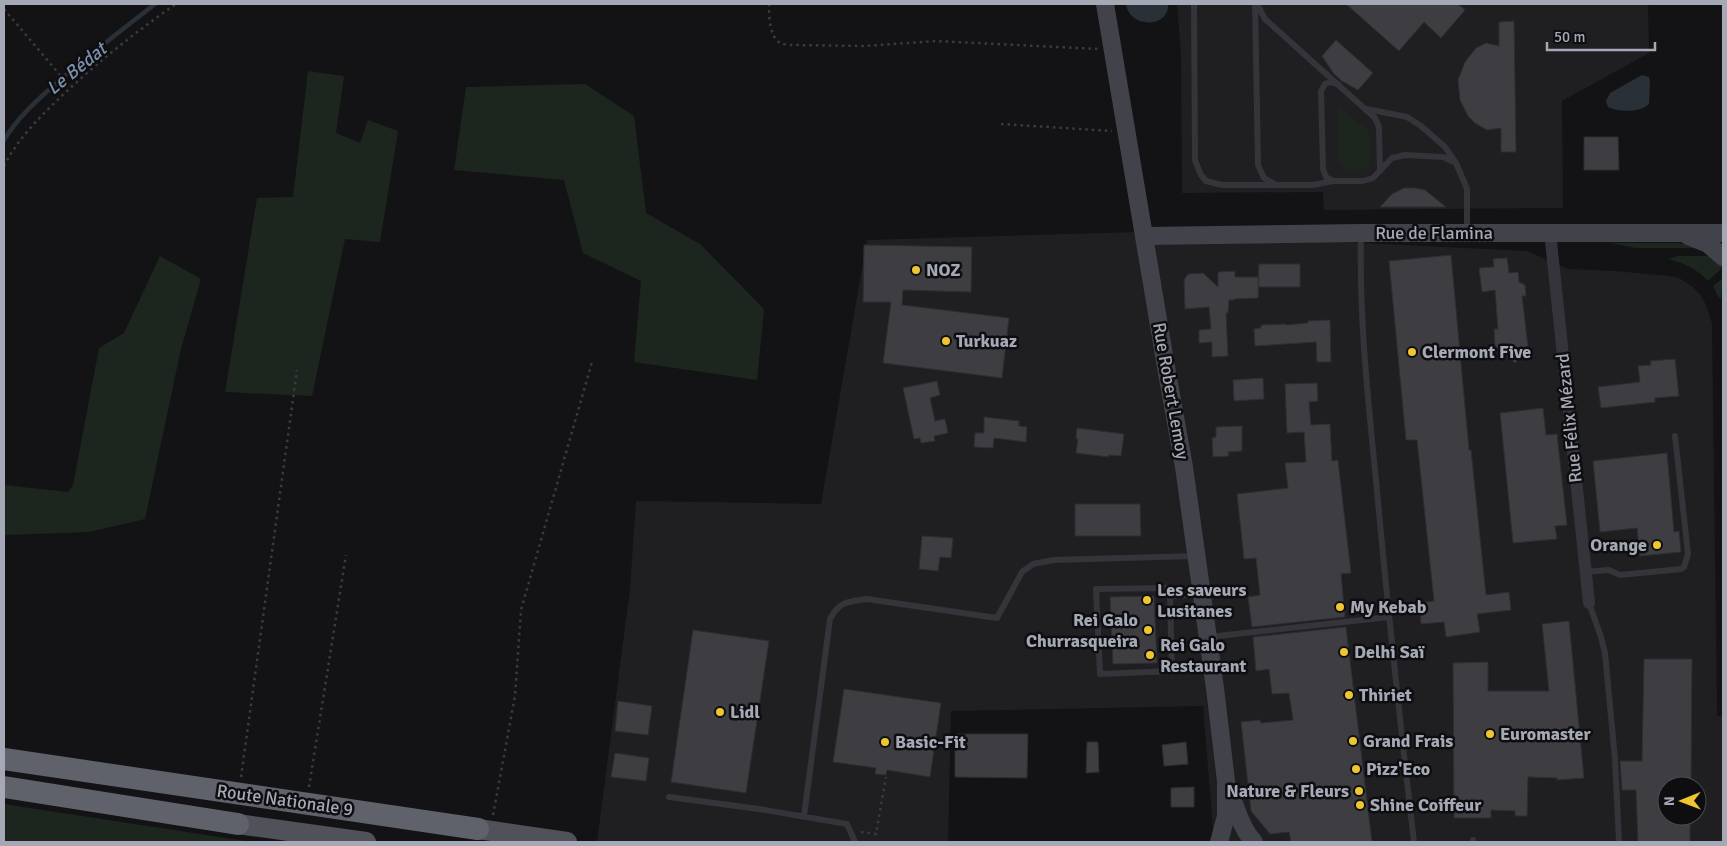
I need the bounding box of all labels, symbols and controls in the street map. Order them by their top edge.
scale bar [1547,20,1654,52]
text: 50 m [1554,28,1585,46]
water label: Le Bédat [42,36,113,100]
street label: Rue de Flamina [1375,222,1493,244]
place label: NOZ [926,259,961,281]
marker: NOZ [910,264,922,276]
street label: Rue Robert Lemoy [1148,321,1194,462]
place label: Turkuaz [956,330,1017,352]
marker: Turkuaz [940,335,952,347]
place label: Clermont Five [1422,341,1531,363]
marker: Clermont Five [1406,346,1418,358]
street label: Rue Félix Mézard [1551,352,1587,484]
place label: Orange [1590,534,1647,556]
marker: Orange [1651,539,1663,551]
place label: Les saveurs Lusitanes [1157,579,1246,622]
marker: Les saveurs Lusitanes [1141,594,1153,606]
place label: My Kebab [1350,596,1427,618]
marker: My Kebab [1334,601,1346,613]
place label: Rei Galo Churrasqueira [1026,609,1138,652]
marker: Rei Galo Churrasqueira [1142,624,1154,636]
place label: Rei Galo Restaurant [1160,634,1247,677]
place label: Delhi Saï [1354,641,1425,663]
marker: Delhi Saï [1338,646,1350,658]
marker: Rei Galo Restaurant [1144,649,1156,661]
place label: Thiriet [1359,684,1412,706]
marker: Thiriet [1343,689,1355,701]
place label: Lidl [730,701,760,723]
marker: Lidl [714,706,726,718]
place label: Euromaster [1500,723,1592,745]
marker: Euromaster [1484,728,1496,740]
place label: Grand Frais [1363,730,1453,752]
place label: Basic-Fit [895,731,966,753]
marker: Grand Frais [1347,735,1359,747]
marker: Basic-Fit [879,736,891,748]
place label: Pizz'Eco [1366,758,1430,780]
marker: Pizz'Eco [1350,763,1362,775]
north arrow [1657,776,1707,826]
street label: Route Nationale 9 [215,780,355,820]
place label: Nature & Fleurs [1226,780,1349,802]
marker: Nature & Fleurs [1353,785,1365,797]
place label: Shine Coiffeur [1370,794,1482,816]
text: N [1661,796,1678,806]
marker: Shine Coiffeur [1354,799,1366,811]

